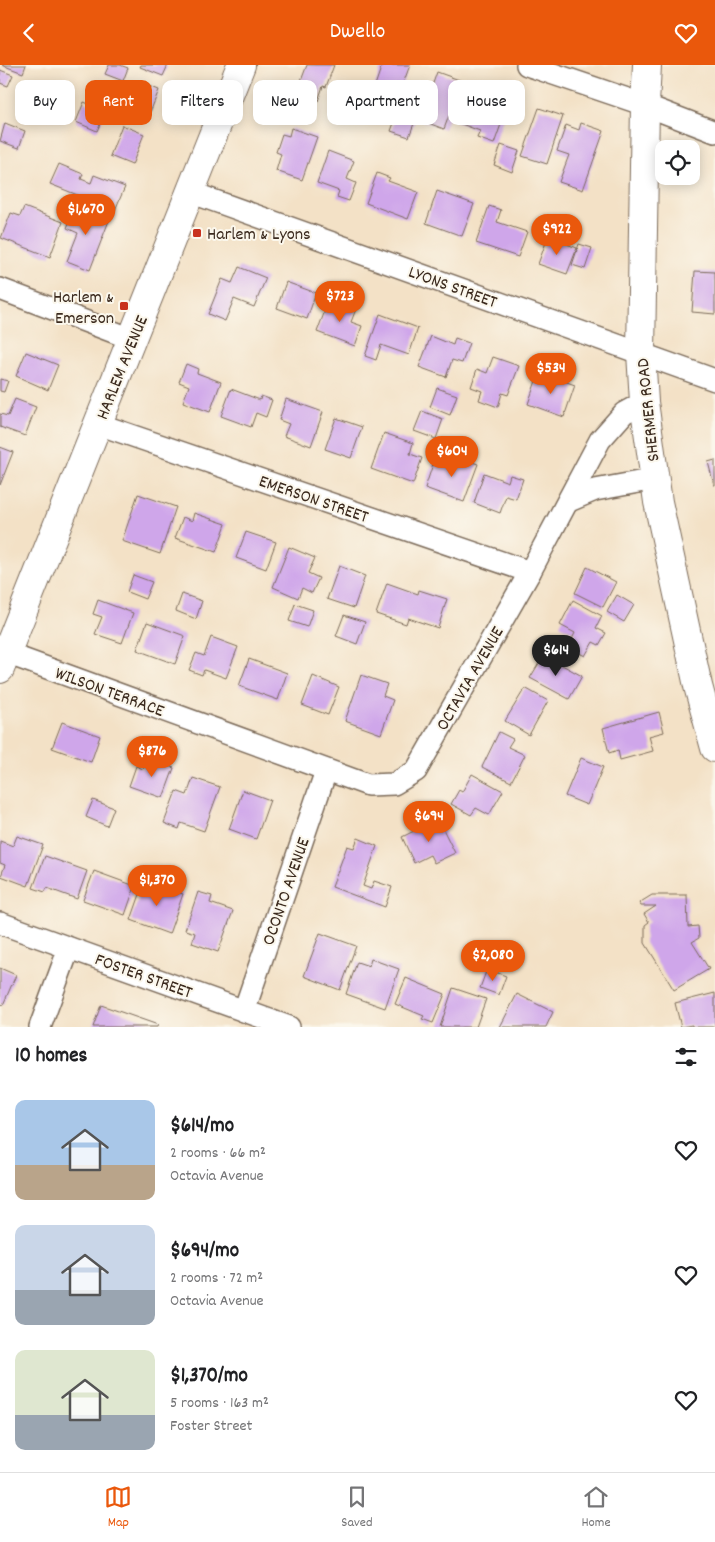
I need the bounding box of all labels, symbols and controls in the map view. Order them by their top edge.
text: Dwello [330,17,385,48]
icon: back [15,19,43,47]
icon: heart [672,19,700,47]
chip: Buy [15,80,75,125]
chip: Rent [85,80,152,125]
chip: Filters [162,80,243,125]
chip: New [253,80,317,125]
chip: Apartment [327,80,438,125]
chip: House [448,80,525,125]
map controls [655,140,700,185]
button: locate [655,140,700,185]
pin: $1,670 [45,193,127,236]
text: $1,670 [67,198,105,221]
pin: $922 [527,213,587,256]
text: $922 [542,218,572,241]
place label: Harlem & Lyons [207,223,311,248]
marker: Harlem & Lyons [191,227,203,239]
street label: LYONS STREET [404,261,500,316]
pin: $723 [310,281,370,323]
text: $723 [326,285,354,308]
place label: Harlem & Emerson [53,286,114,332]
marker: Harlem & Emerson [118,300,130,312]
street label: HARLEM AVENUE [91,312,156,424]
pin: $534 [521,353,581,395]
text: $534 [536,357,566,380]
street label: SHERMER ROAD [632,357,667,463]
pin: $604 [422,435,482,478]
text: $604 [436,440,468,463]
street label: EMERSON STREET [255,470,371,531]
street label: OCTAVIA AVENUE [431,622,511,736]
pin: $614 [526,635,586,677]
text: $614 [543,639,569,662]
street label: WILSON TERRACE [51,662,167,725]
pin: $876 [122,735,182,778]
text: $876 [138,740,166,763]
pin: $694 [399,801,459,843]
text: $694 [414,805,444,828]
street label: OCONTO AVENUE [257,835,317,949]
pin: $1,370 [116,865,198,907]
text: $1,370 [139,869,175,892]
pin: $2,080 [452,939,534,982]
text: $2,080 [472,944,514,967]
street label: FOSTER STREET [91,948,195,1007]
text: 10 homes [15,1042,87,1072]
icon: filters [672,1043,700,1071]
text: $614/mo [170,1112,234,1142]
icon: home [55,1120,115,1180]
icon: heart [672,1136,700,1164]
text: 2 rooms · 66 m² [170,1142,266,1165]
text: Octavia Avenue [170,1165,264,1188]
text: $694/mo [170,1237,239,1267]
icon: home [55,1245,115,1305]
icon: heart [672,1261,700,1289]
text: 2 rooms · 72 m² [170,1267,263,1290]
text: Octavia Avenue [170,1290,264,1313]
text: $1,370/mo [170,1362,248,1392]
icon: home [55,1370,115,1430]
icon: heart [672,1386,700,1414]
text: 5 rooms · 163 m² [170,1392,269,1415]
text: Foster Street [170,1415,252,1438]
tab: Map [104,1483,132,1533]
tab: Saved [341,1483,373,1533]
tab: Home [581,1483,611,1533]

